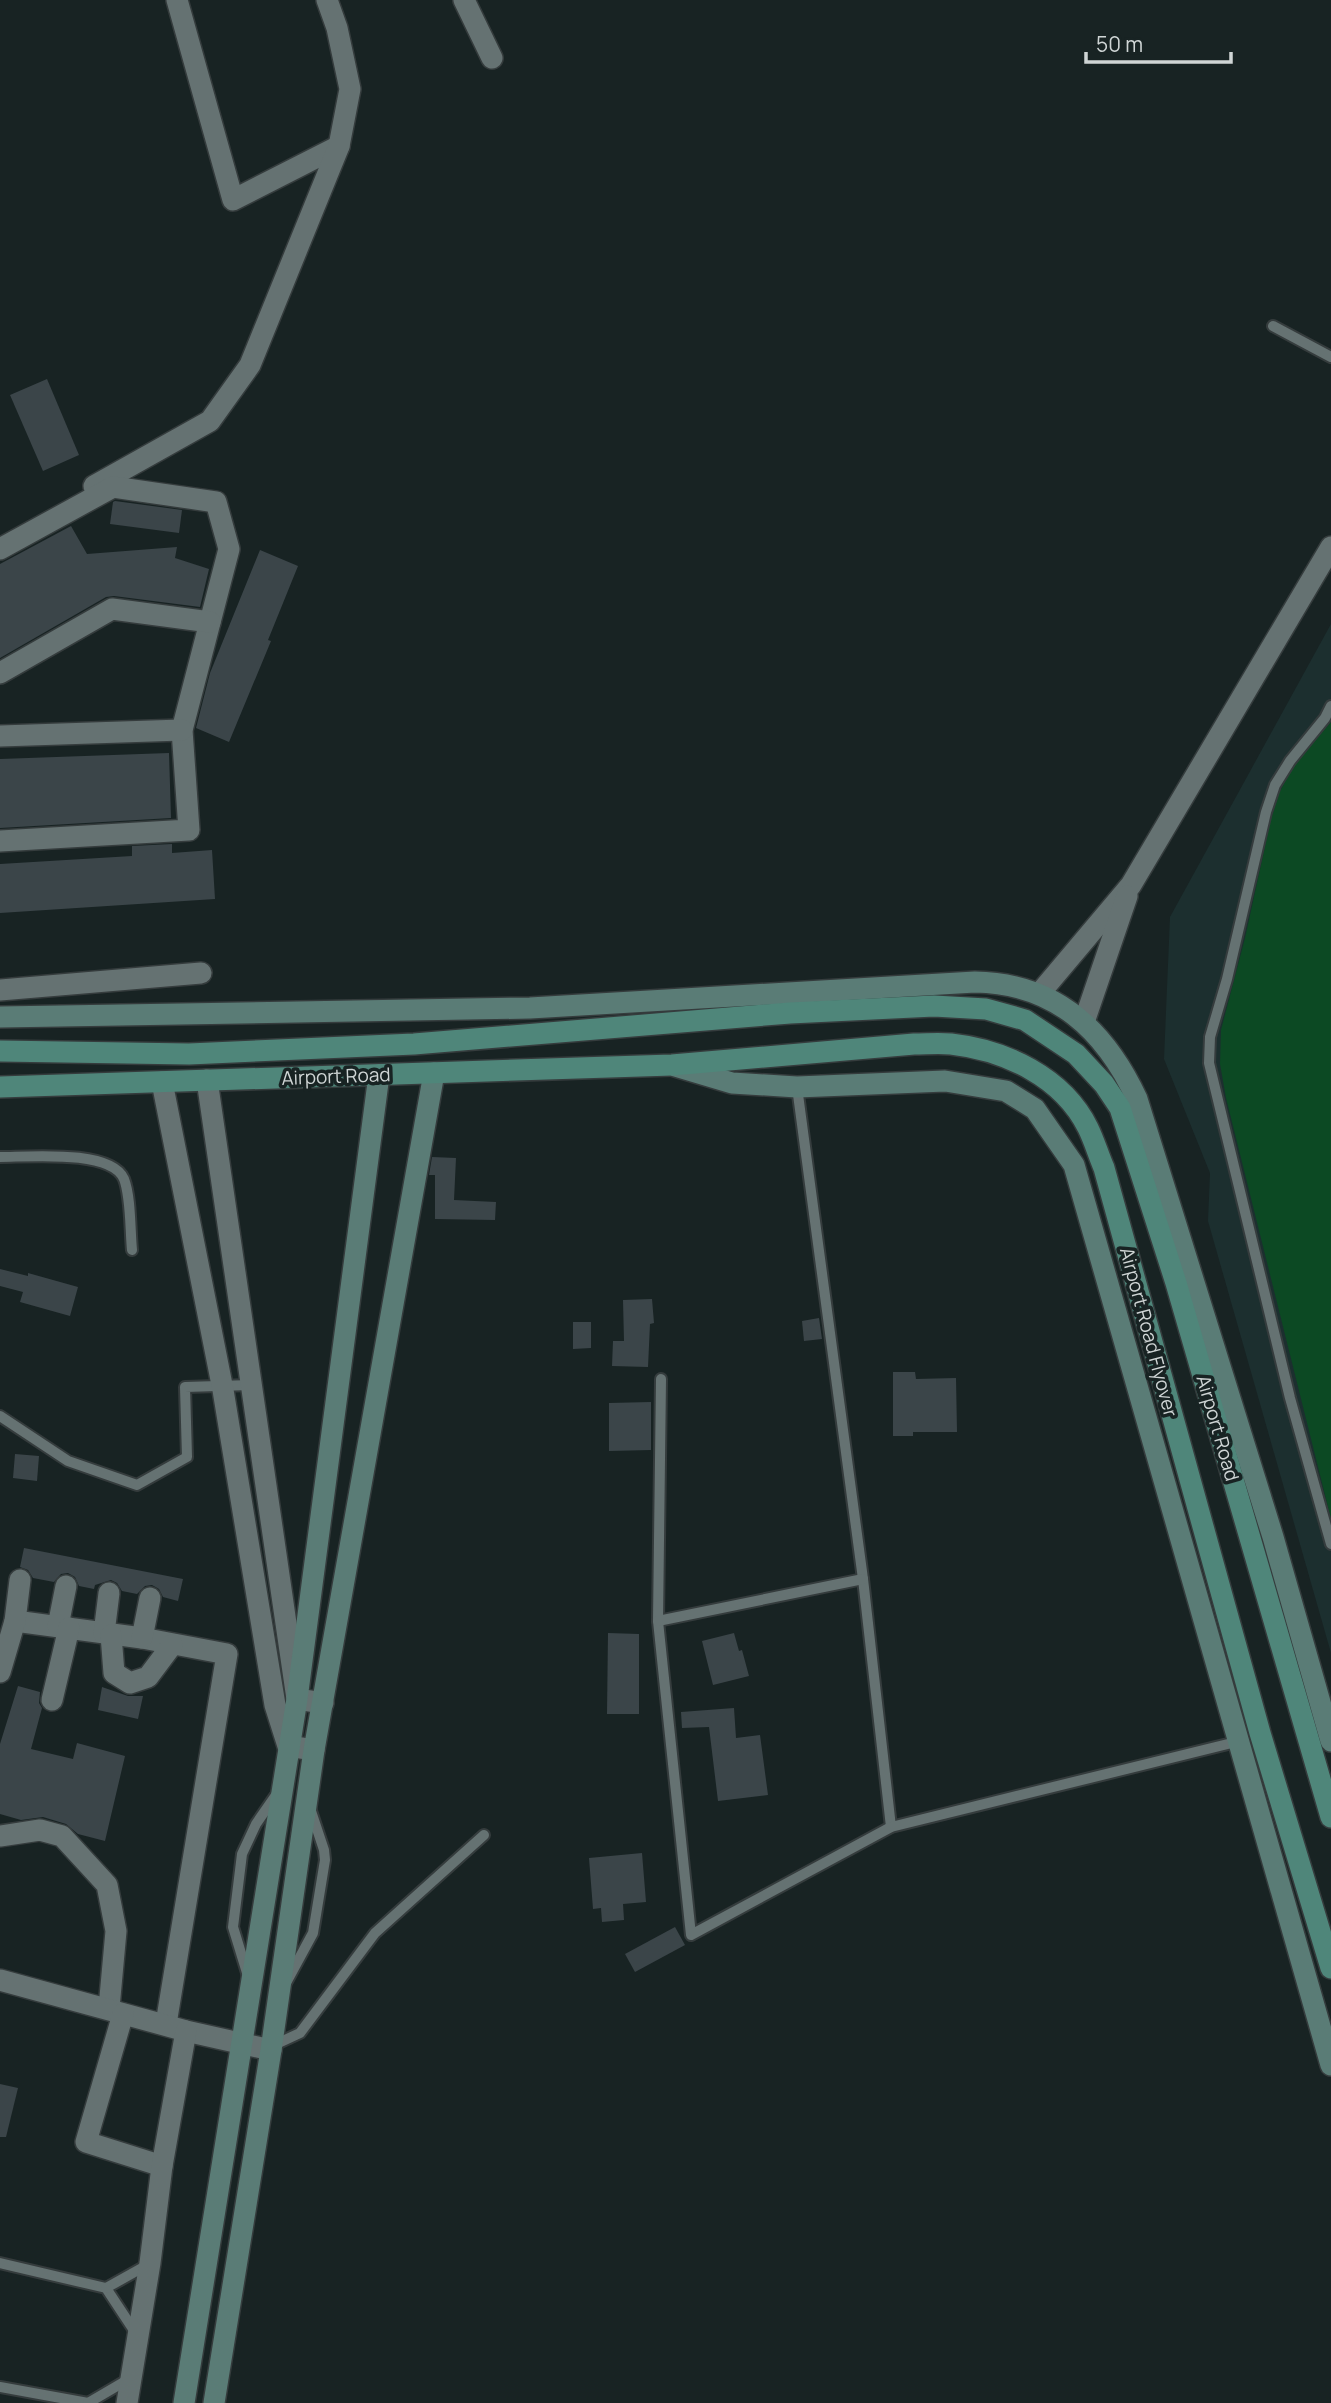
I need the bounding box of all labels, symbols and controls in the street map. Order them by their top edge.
scale bar [1086,21,1231,65]
text: 50 m [1096,30,1143,58]
street label: Airport Road [281,1061,391,1091]
street label: Airport Road Flyover [1114,1244,1184,1420]
street label: Airport Road [1190,1372,1246,1484]

